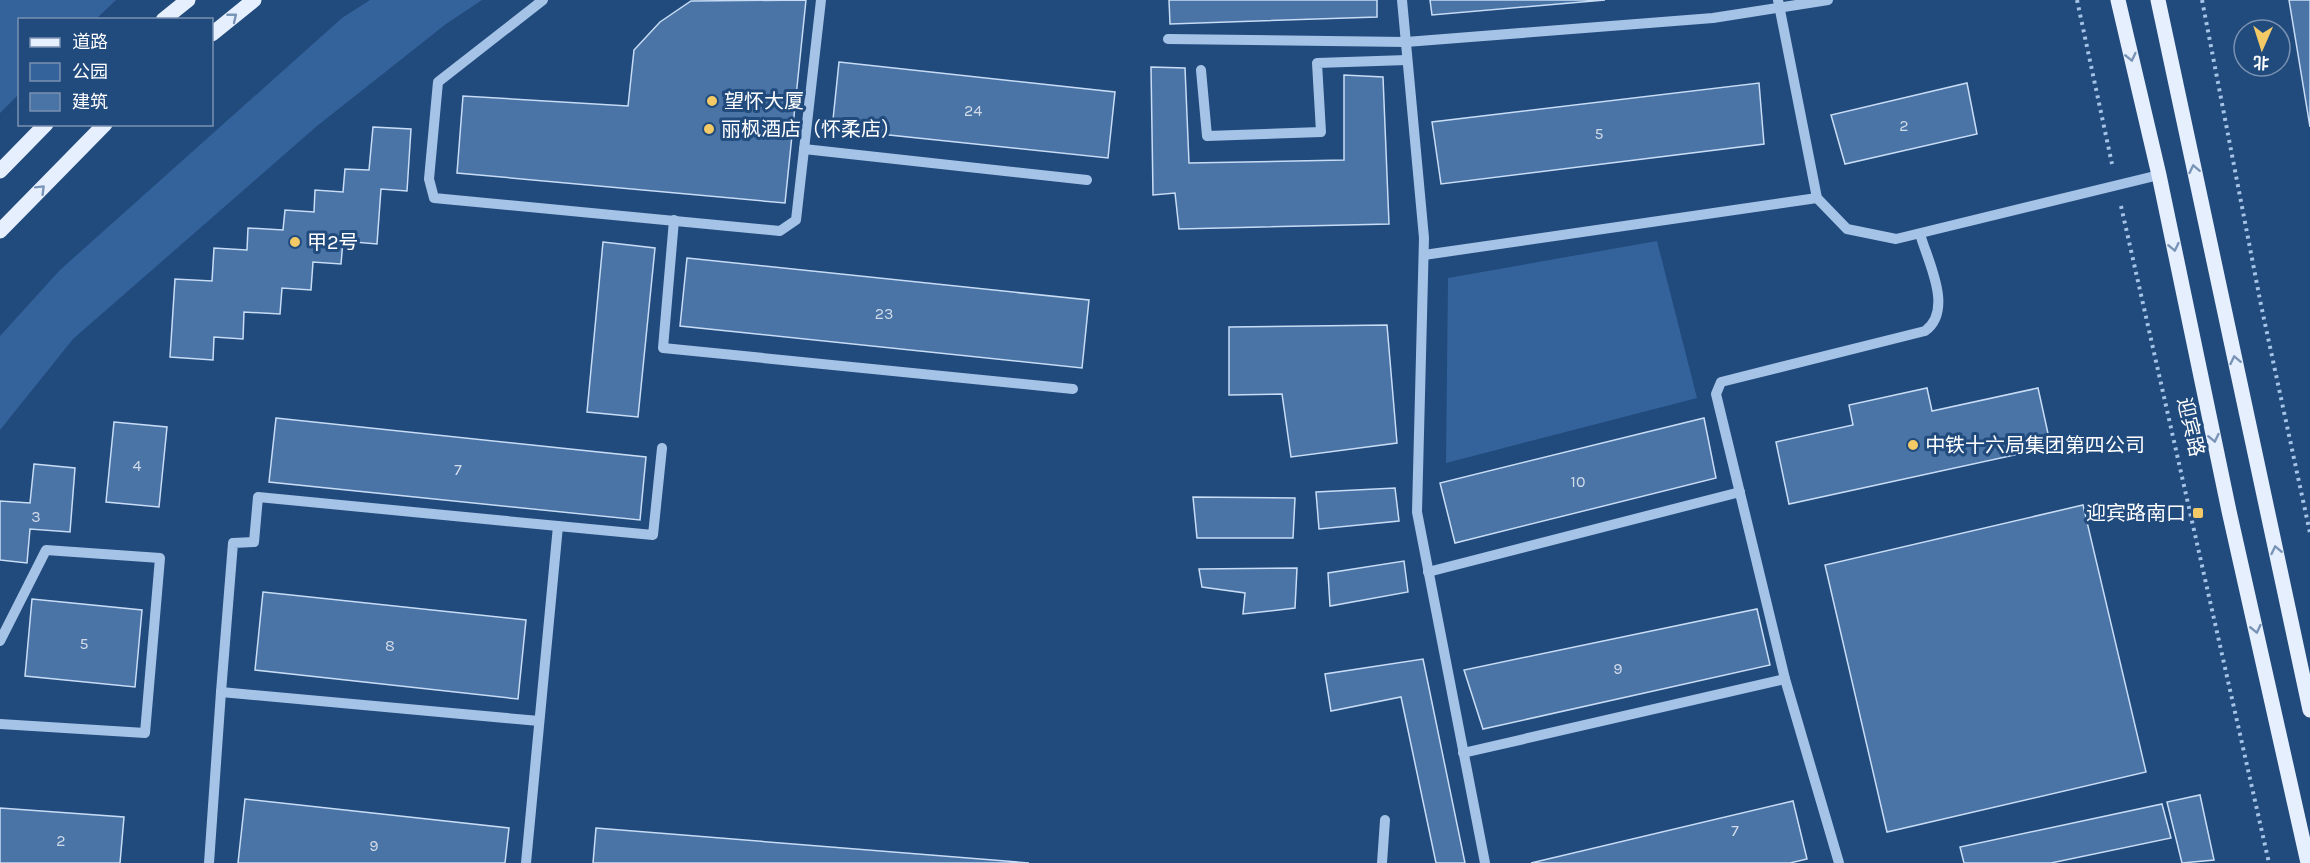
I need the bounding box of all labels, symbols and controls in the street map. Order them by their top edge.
one-way arrow [226,13,237,24]
legend [18,18,213,126]
north arrow [2232,18,2292,78]
text: 道路 [72,31,108,53]
one-way arrow [2124,52,2137,62]
text: 北 [2253,53,2270,72]
text: 公园 [72,61,108,83]
place label: 望怀大厦 [724,90,804,113]
text: 建筑 [72,91,108,113]
marker: 望怀大厦 [705,94,719,108]
house number: 24 [964,101,982,120]
house number: 2 [1899,116,1909,135]
place label: 丽枫酒店（怀柔店） [721,118,901,141]
marker: 丽枫酒店（怀柔店） [702,122,716,136]
house number: 5 [1594,124,1604,143]
one-way arrow [2188,164,2201,174]
one-way arrow [34,186,45,196]
place label: 甲2号 [307,231,359,254]
marker: 甲2号 [288,235,302,249]
one-way arrow [2167,242,2180,252]
house number: 23 [875,304,893,323]
one-way arrow [2229,355,2242,365]
street label: 迎宾路 [2173,395,2208,459]
one-way arrow [2207,433,2220,443]
place label: 中铁十六局集团第四公司 [1925,434,2145,457]
marker: 中铁十六局集团第四公司 [1906,438,1920,452]
house number: 4 [133,456,142,475]
house number: 7 [454,460,462,479]
house number: 10 [1571,472,1585,491]
place label: 迎宾路南口 [2086,502,2186,525]
marker: 迎宾路南口 [2191,506,2205,520]
house number: 3 [31,507,41,526]
one-way arrow [2270,546,2283,556]
one-way arrow [2248,623,2261,633]
house number: 5 [79,634,89,653]
house number: 8 [385,636,395,655]
house number: 9 [1613,659,1623,678]
house number: 7 [1731,821,1739,840]
house number: 2 [56,831,66,850]
house number: 9 [369,836,379,855]

